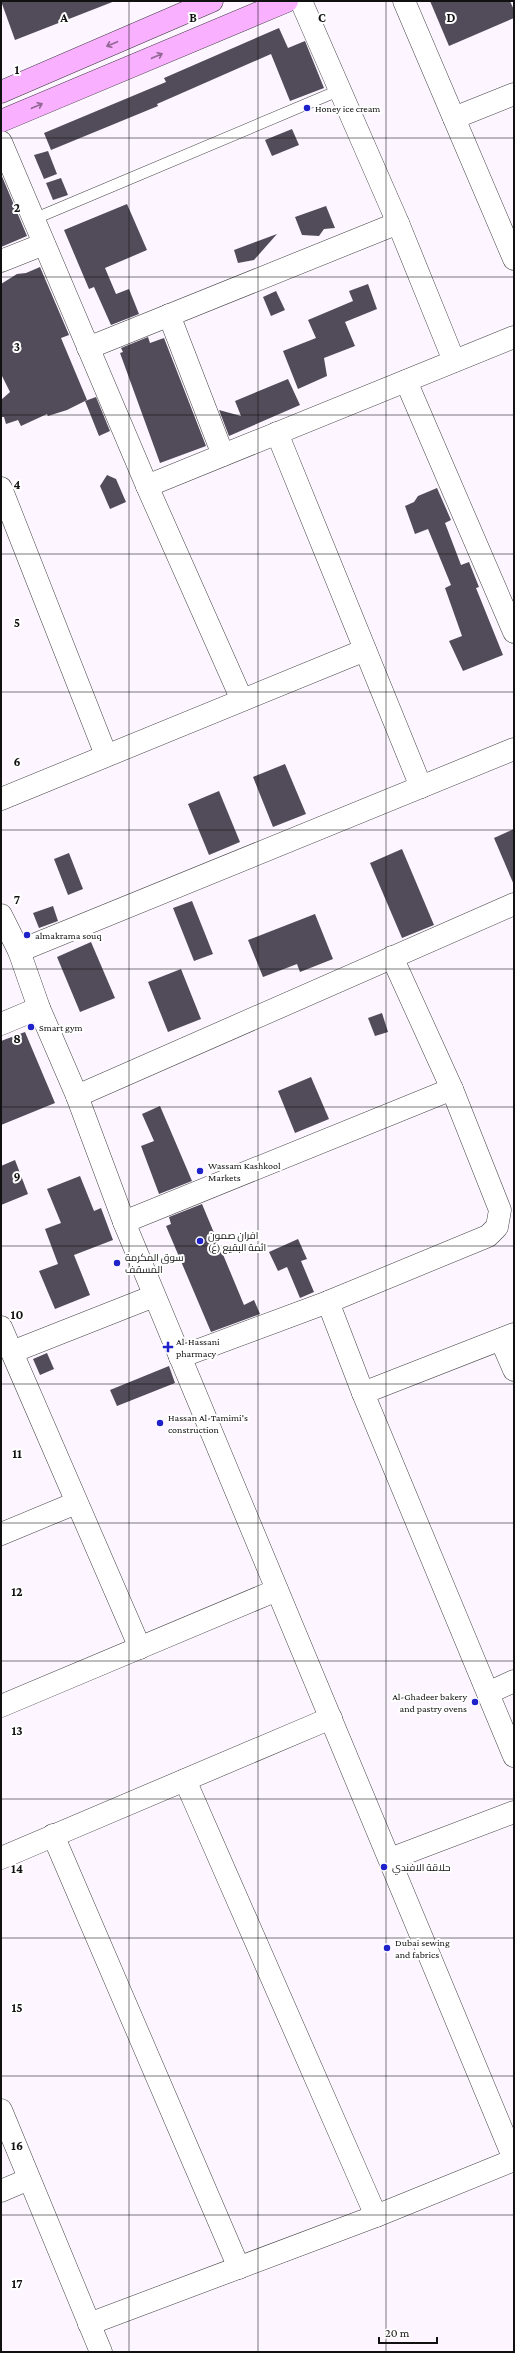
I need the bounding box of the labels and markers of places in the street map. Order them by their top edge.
marker: Honey ice cream [302,103,312,113]
place label: Honey ice cream [315,103,380,114]
marker: almakrama souq [22,930,32,940]
place label: almakrama souq [35,930,102,941]
marker: Smart gym [26,1022,36,1032]
place label: Smart gym [39,1022,83,1033]
place label: Wassam Kashkool Markets [208,1160,281,1183]
marker: Wassam Kashkool Markets [195,1166,205,1176]
place label: افران صمون ائمة البقيع (ع) [208,1230,266,1254]
marker: افران صمون ائمة البقيع (ع) [195,1236,205,1246]
place label: سوق المكرمة المسقف [125,1252,184,1275]
marker: سوق المكرمة المسقف [112,1258,122,1268]
place label: Al-Hassani pharmacy [176,1336,220,1359]
marker: Al-Hassani pharmacy [163,1342,173,1352]
place label: Hassan Al-Tamimi's construction [168,1412,248,1435]
marker: Hassan Al-Tamimi's construction [155,1418,165,1428]
place label: Al-Ghadeer bakery and pastry ovens [392,1691,467,1714]
marker: Al-Ghadeer bakery and pastry ovens [470,1697,480,1707]
marker: حلاقة الافندي [379,1862,389,1872]
place label: حلاقة الافندي [392,1862,450,1875]
place label: Dubai sewing and fabrics [395,1937,450,1960]
marker: Dubai sewing and fabrics [382,1943,392,1953]

